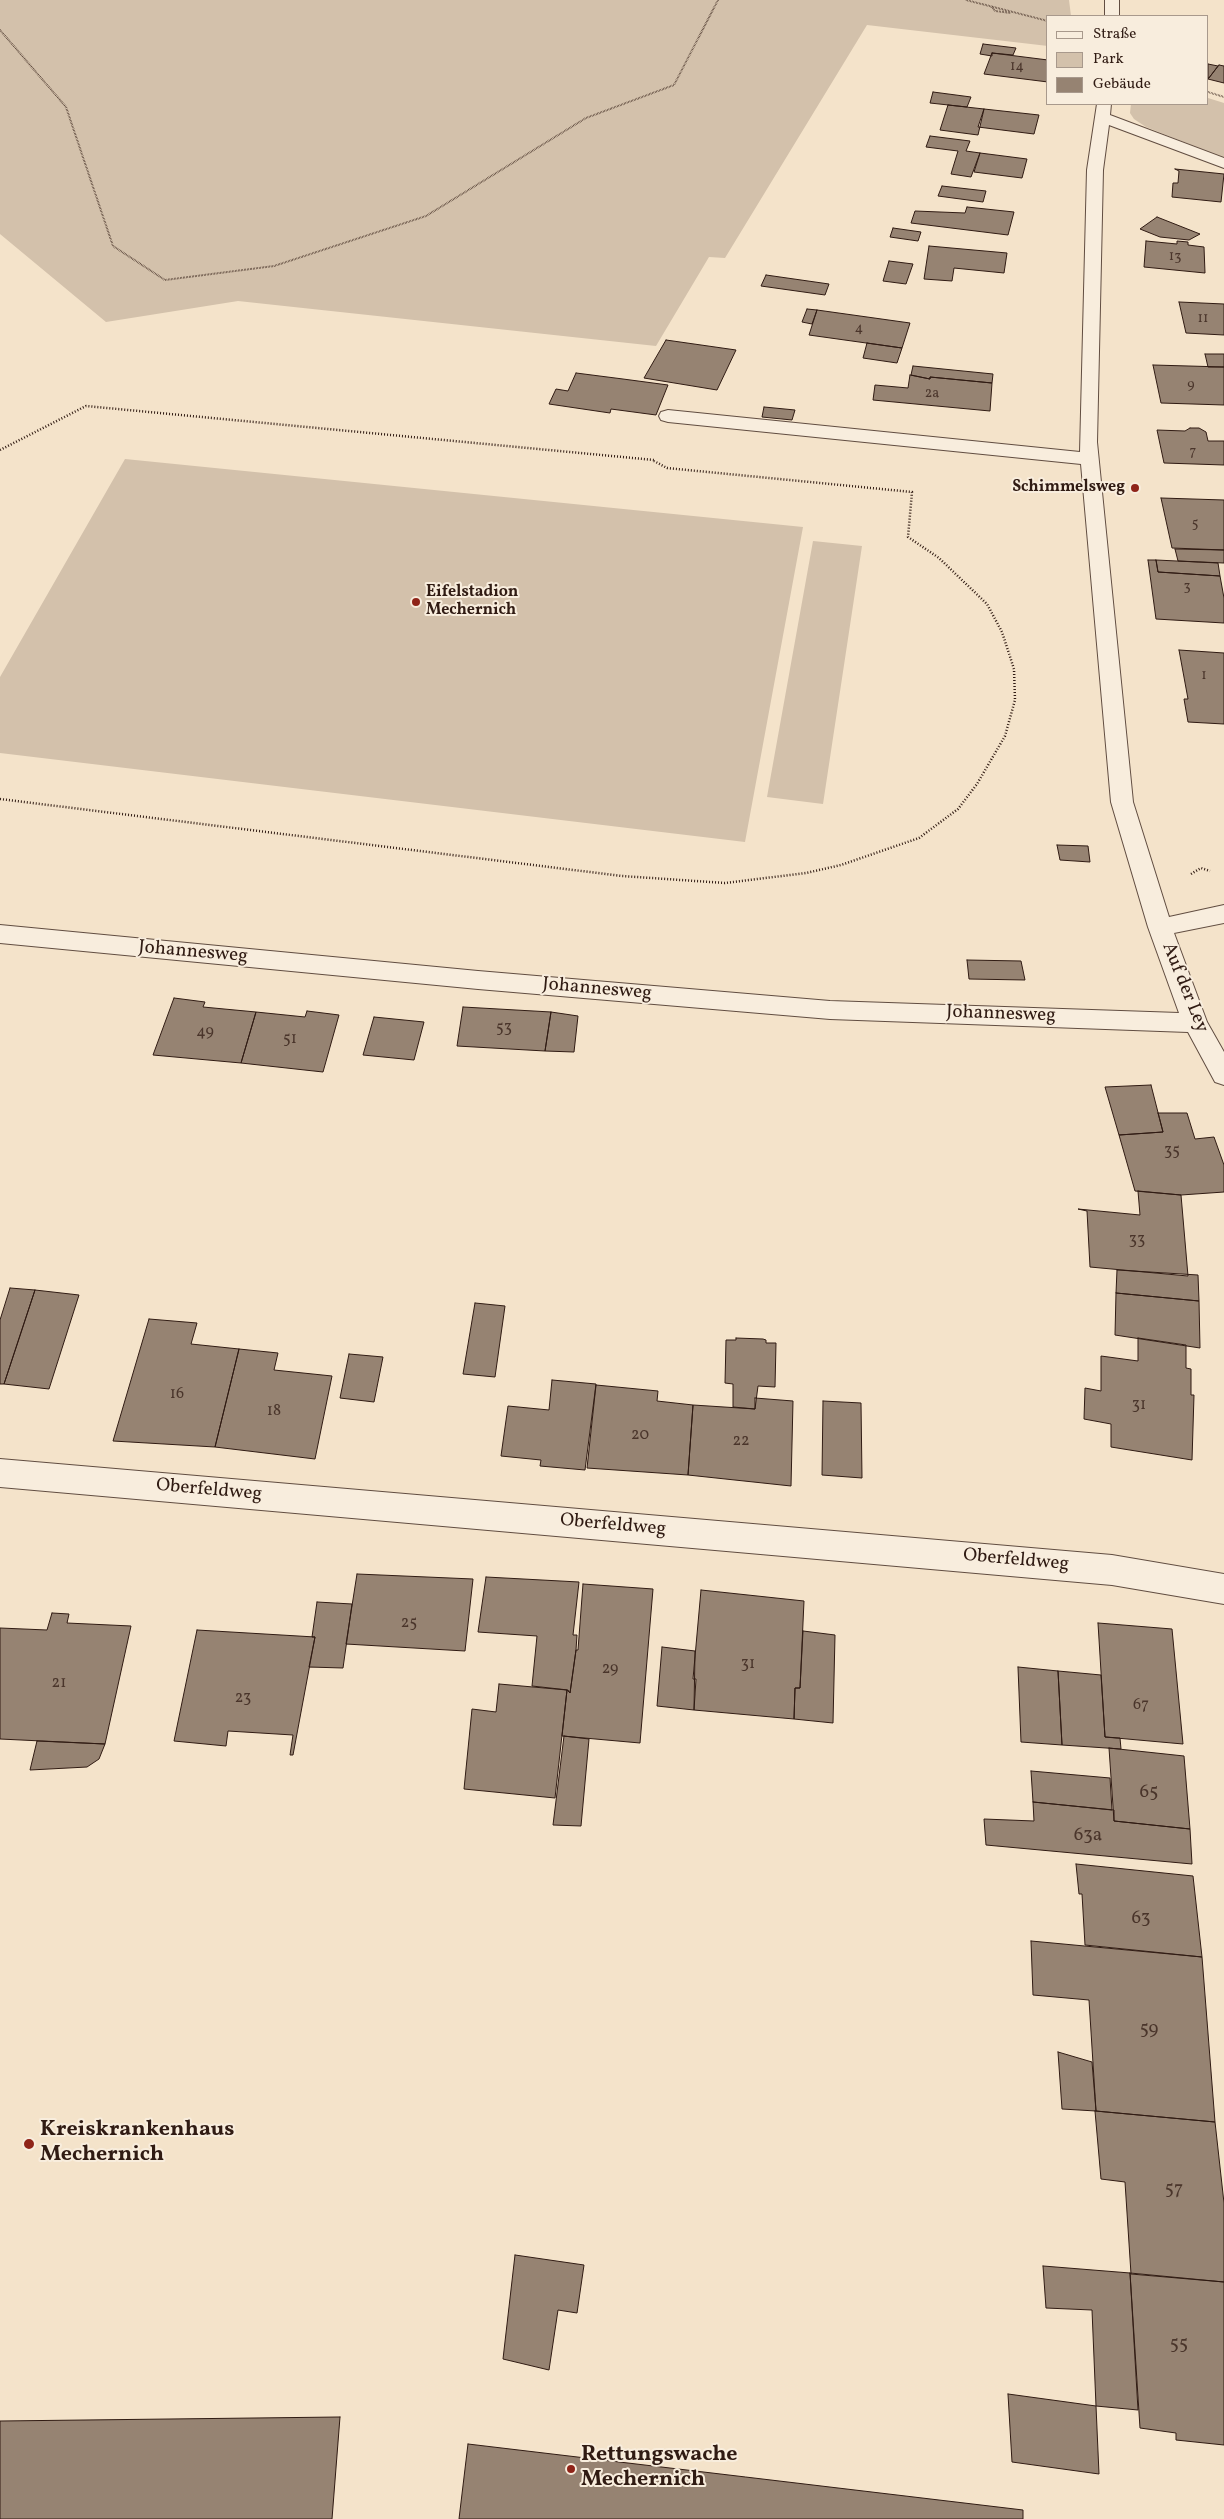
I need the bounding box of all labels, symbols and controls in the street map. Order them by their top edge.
legend [1046,15,1209,105]
text: Straße [1093,24,1136,45]
text: Park [1093,49,1124,70]
house number: 14 [1010,59,1024,75]
text: Gebäude [1093,74,1151,95]
house number: 13 [1169,249,1181,265]
house number: 11 [1198,311,1208,327]
house number: 4 [855,321,863,337]
house number: 9 [1187,377,1195,393]
house number: 2a [925,386,939,402]
house number: 7 [1190,444,1196,460]
place label: Schimmelsweg [1012,478,1125,498]
marker: Schimmelsweg [1129,482,1141,494]
house number: 5 [1192,516,1198,532]
house number: 3 [1183,579,1191,595]
place label: Eifelstadion Mechernich [426,583,518,621]
marker: Eifelstadion Mechernich [410,596,422,608]
house number: 1 [1201,668,1207,684]
street label: Johannesweg [137,937,249,969]
street label: Auf der Ley [1156,940,1212,1036]
street label: Johannesweg [541,974,653,1006]
street label: Johannesweg [946,1002,1056,1028]
house number: 53 [496,1019,512,1039]
house number: 49 [196,1023,214,1043]
house number: 51 [283,1030,297,1050]
house number: 35 [1164,1142,1180,1162]
house number: 33 [1129,1231,1145,1251]
house number: 16 [170,1385,184,1405]
house number: 31 [1132,1396,1146,1416]
house number: 18 [267,1402,281,1422]
house number: 20 [631,1426,649,1446]
house number: 22 [732,1432,750,1452]
street label: Oberfeldweg [155,1475,263,1507]
street label: Oberfeldweg [559,1510,667,1542]
street label: Oberfeldweg [962,1545,1070,1577]
house number: 25 [401,1614,417,1634]
house number: 31 [741,1655,755,1675]
house number: 29 [602,1660,618,1680]
house number: 21 [52,1674,66,1694]
house number: 23 [235,1689,251,1709]
house number: 67 [1133,1696,1149,1716]
house number: 65 [1140,1783,1158,1805]
house number: 63a [1074,1826,1102,1848]
house number: 63 [1131,1909,1151,1931]
house number: 59 [1140,2020,1158,2042]
place label: Kreiskrankenhaus Mechernich [40,2118,234,2170]
marker: Kreiskrankenhaus Mechernich [22,2137,36,2151]
house number: 57 [1165,2180,1183,2202]
house number: 55 [1170,2335,1188,2357]
place label: Rettungswache Mechernich [581,2443,738,2494]
marker: Rettungswache Mechernich [565,2463,577,2475]

